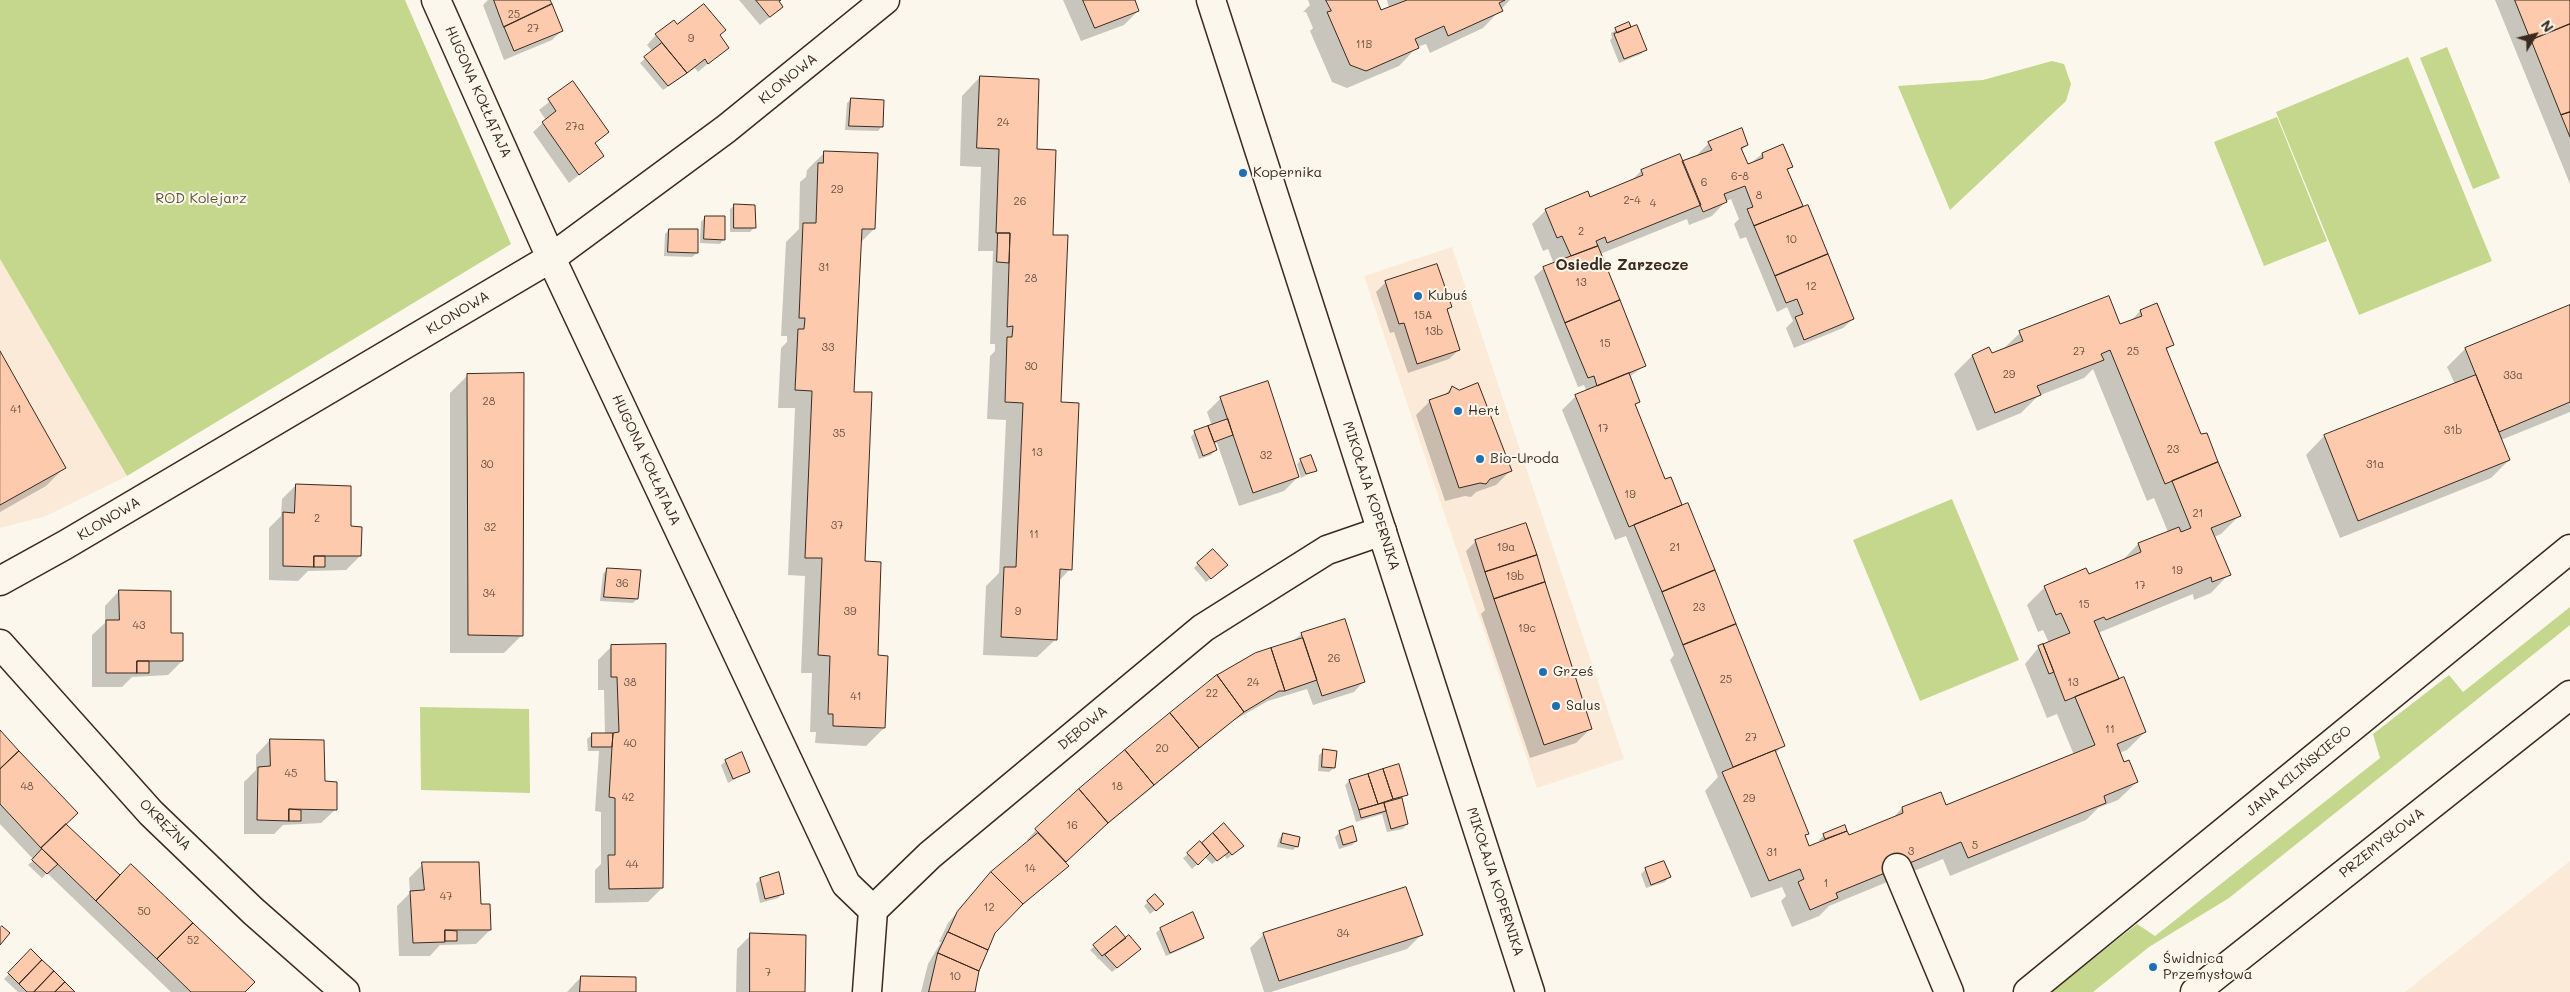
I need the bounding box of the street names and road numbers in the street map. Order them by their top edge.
street label: HUGONA KOŁŁĄTAJA [441,23,515,161]
street label: KLONOWA [755,50,821,108]
street label: KLONOWA [424,288,492,338]
street label: HUGONA KOŁŁĄTAJA [608,392,684,528]
street label: MIKOŁAJA KOPERNIKA [1339,419,1403,573]
street label: KLONOWA [75,494,143,544]
street label: DĘBOWA [1055,702,1111,754]
street label: JANA KILIŃSKIEGO [2243,722,2355,820]
street label: OKRĘŻNA [136,796,194,854]
street label: MIKOŁAJA KOPERNIKA [1463,805,1527,959]
street label: PRZEMYSŁOWA [2336,805,2428,881]

